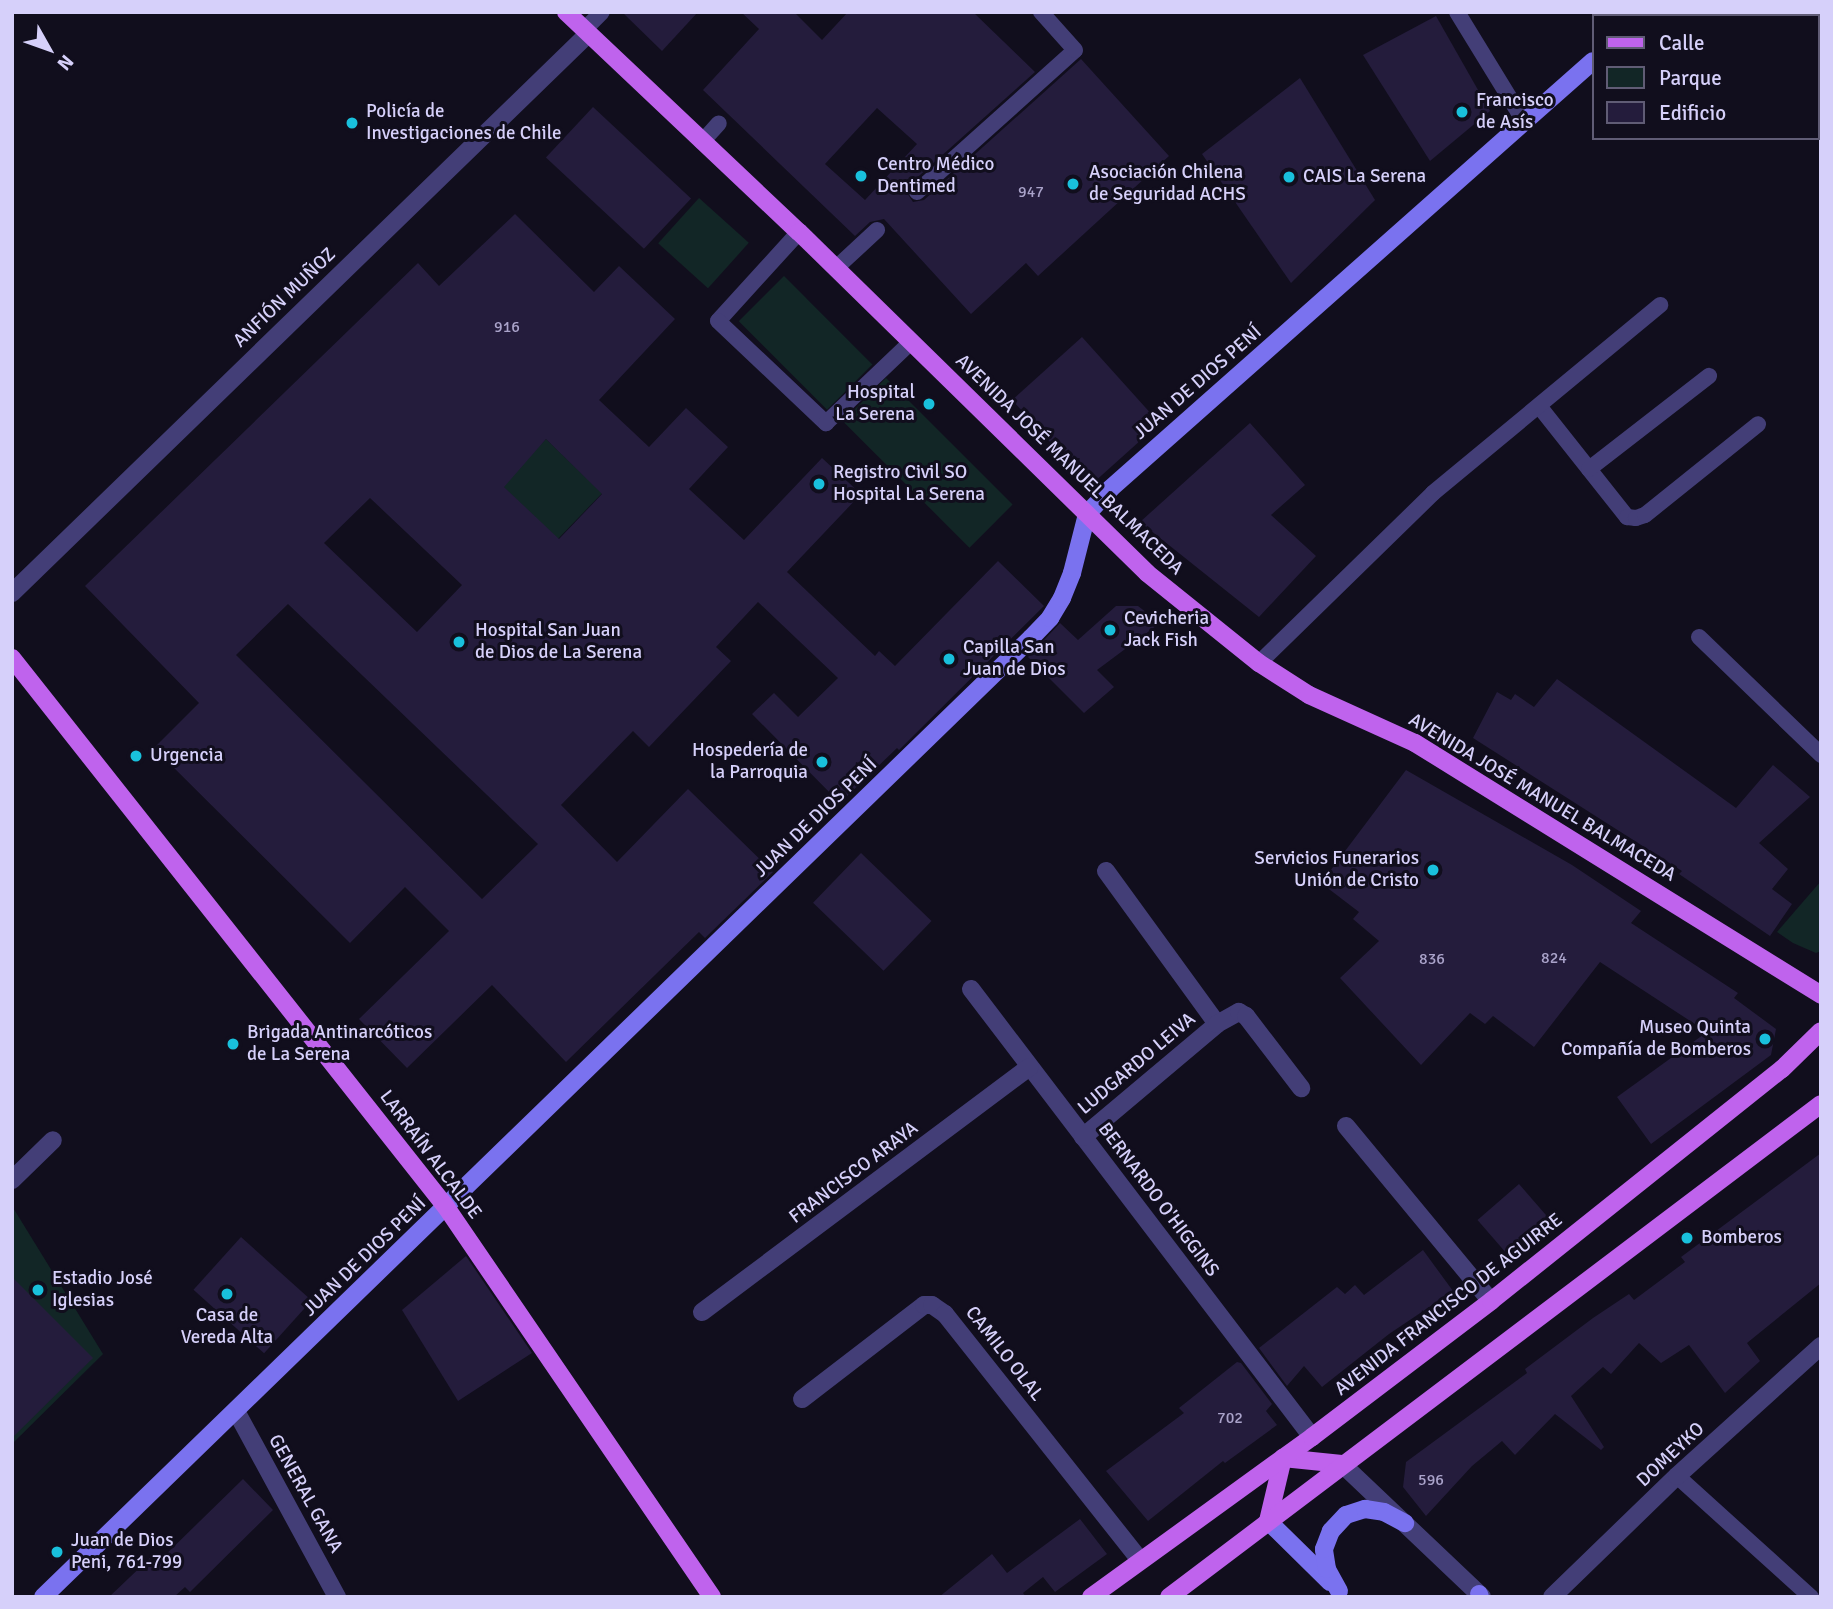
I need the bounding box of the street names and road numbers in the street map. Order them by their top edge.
street label: ANFIÓN MUÑOZ [229,244,341,352]
street label: JUAN DE DIOS PENÍ [1129,321,1267,445]
street label: AVENIDA JOSÉ MANUEL BALMACEDA [950,350,1188,580]
street label: AVENIDA JOSÉ MANUEL BALMACEDA [1404,709,1680,887]
street label: JUAN DE DIOS PENÍ [750,754,882,882]
street label: LUDGARDO LEIVA [1074,1008,1200,1120]
street label: LARRAÍN ALCALDE [374,1086,486,1224]
street label: FRANCISCO ARAYA [785,1117,923,1229]
street label: BERNARDO O'HIGGINS [1093,1119,1223,1281]
street label: JUAN DE DIOS PENÍ [299,1193,431,1321]
street label: AVENIDA FRANCISCO DE AGUIRRE [1331,1209,1567,1401]
street label: CAMILO OLAL [960,1302,1048,1406]
street label: DOMEYKO [1632,1418,1710,1492]
street label: GENERAL GANA [263,1431,347,1557]

